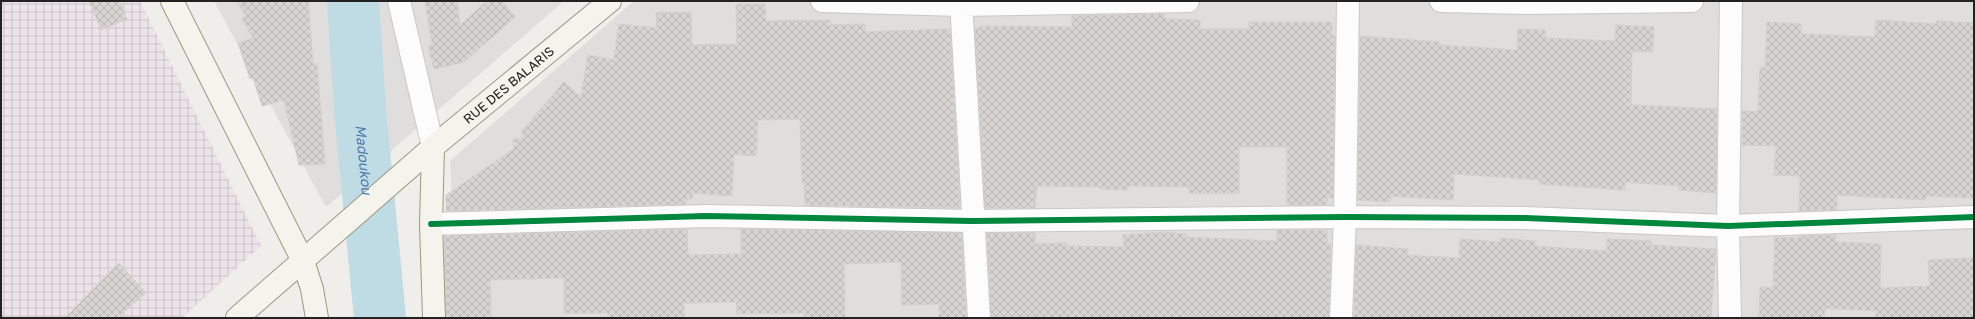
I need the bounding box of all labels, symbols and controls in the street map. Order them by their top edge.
street label: RUE DES BALARIS [460,43,557,127]
water label: Madoukou [353,124,377,197]

